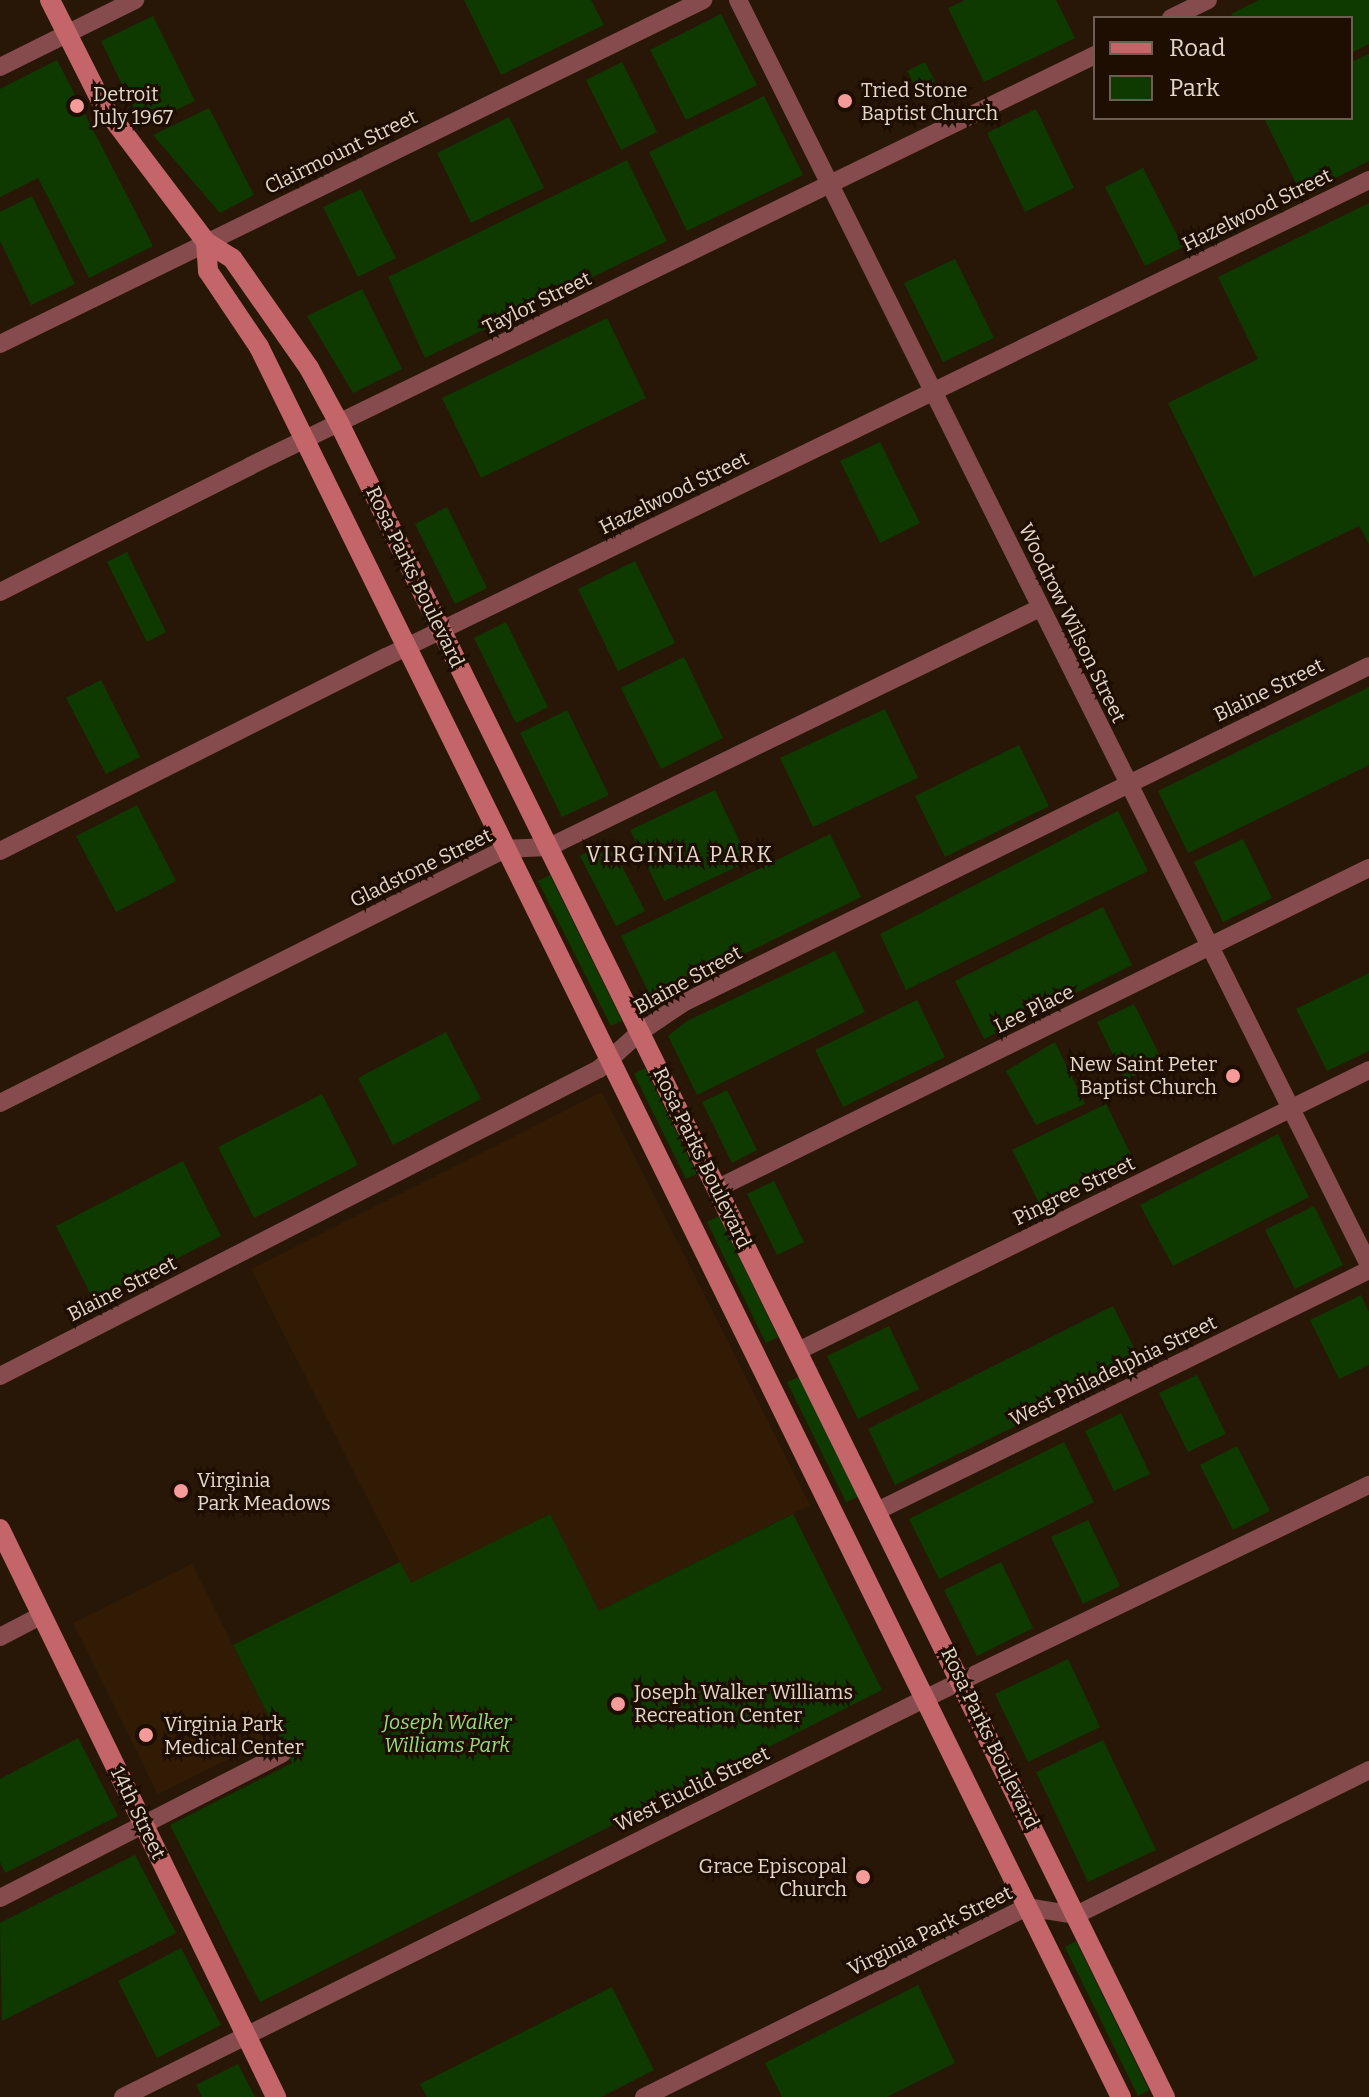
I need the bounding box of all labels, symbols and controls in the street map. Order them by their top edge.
legend [1093,16,1353,120]
text: Road [1169,34,1225,62]
text: Park [1169,74,1220,102]
place label: Tried Stone Baptist Church [861,78,998,125]
place label: Detroit July 1967 [93,82,173,129]
marker: Tried Stone Baptist Church [836,92,854,110]
marker: Detroit July 1967 [68,97,86,115]
street label: Clairmount Street [261,105,421,199]
street label: Hazelwood Street [1178,163,1336,257]
street label: Taylor Street [479,266,595,340]
street label: Hazelwood Street [595,446,753,540]
street label: Rosa Parks Boulevard [361,483,469,671]
street label: Woodrow Wilson Street [1013,519,1131,727]
street label: Blaine Street [1210,653,1328,727]
street label: Gladstone Street [346,823,496,913]
district label: VIRGINIA PARK [586,842,774,868]
street label: Blaine Street [630,941,746,1019]
street label: Lee Place [990,979,1078,1039]
place label: New Saint Peter Baptist Church [1069,1052,1217,1099]
street label: Rosa Parks Boulevard [648,1064,756,1252]
marker: New Saint Peter Baptist Church [1224,1067,1242,1085]
street label: Pingree Street [1009,1151,1139,1231]
street label: Blaine Street [63,1251,181,1327]
street label: West Philadelphia Street [1006,1310,1220,1432]
place label: Virginia Park Meadows [197,1468,331,1515]
marker: Virginia Park Meadows [172,1482,190,1500]
street label: Rosa Parks Boulevard [936,1644,1044,1832]
place label: Joseph Walker Williams Recreation Center [634,1680,853,1727]
marker: Joseph Walker Williams Recreation Center [609,1695,627,1713]
park label: Joseph Walker Williams Park [383,1711,511,1758]
place label: Virginia Park Medical Center [164,1712,304,1759]
marker: Virginia Park Medical Center [135,1724,157,1746]
street label: West Euclid Street [611,1741,773,1837]
street label: 14th Street [105,1763,171,1863]
place label: Grace Episcopal Church [699,1854,847,1901]
marker: Grace Episcopal Church [854,1868,872,1886]
street label: Virginia Park Street [844,1881,1016,1981]

